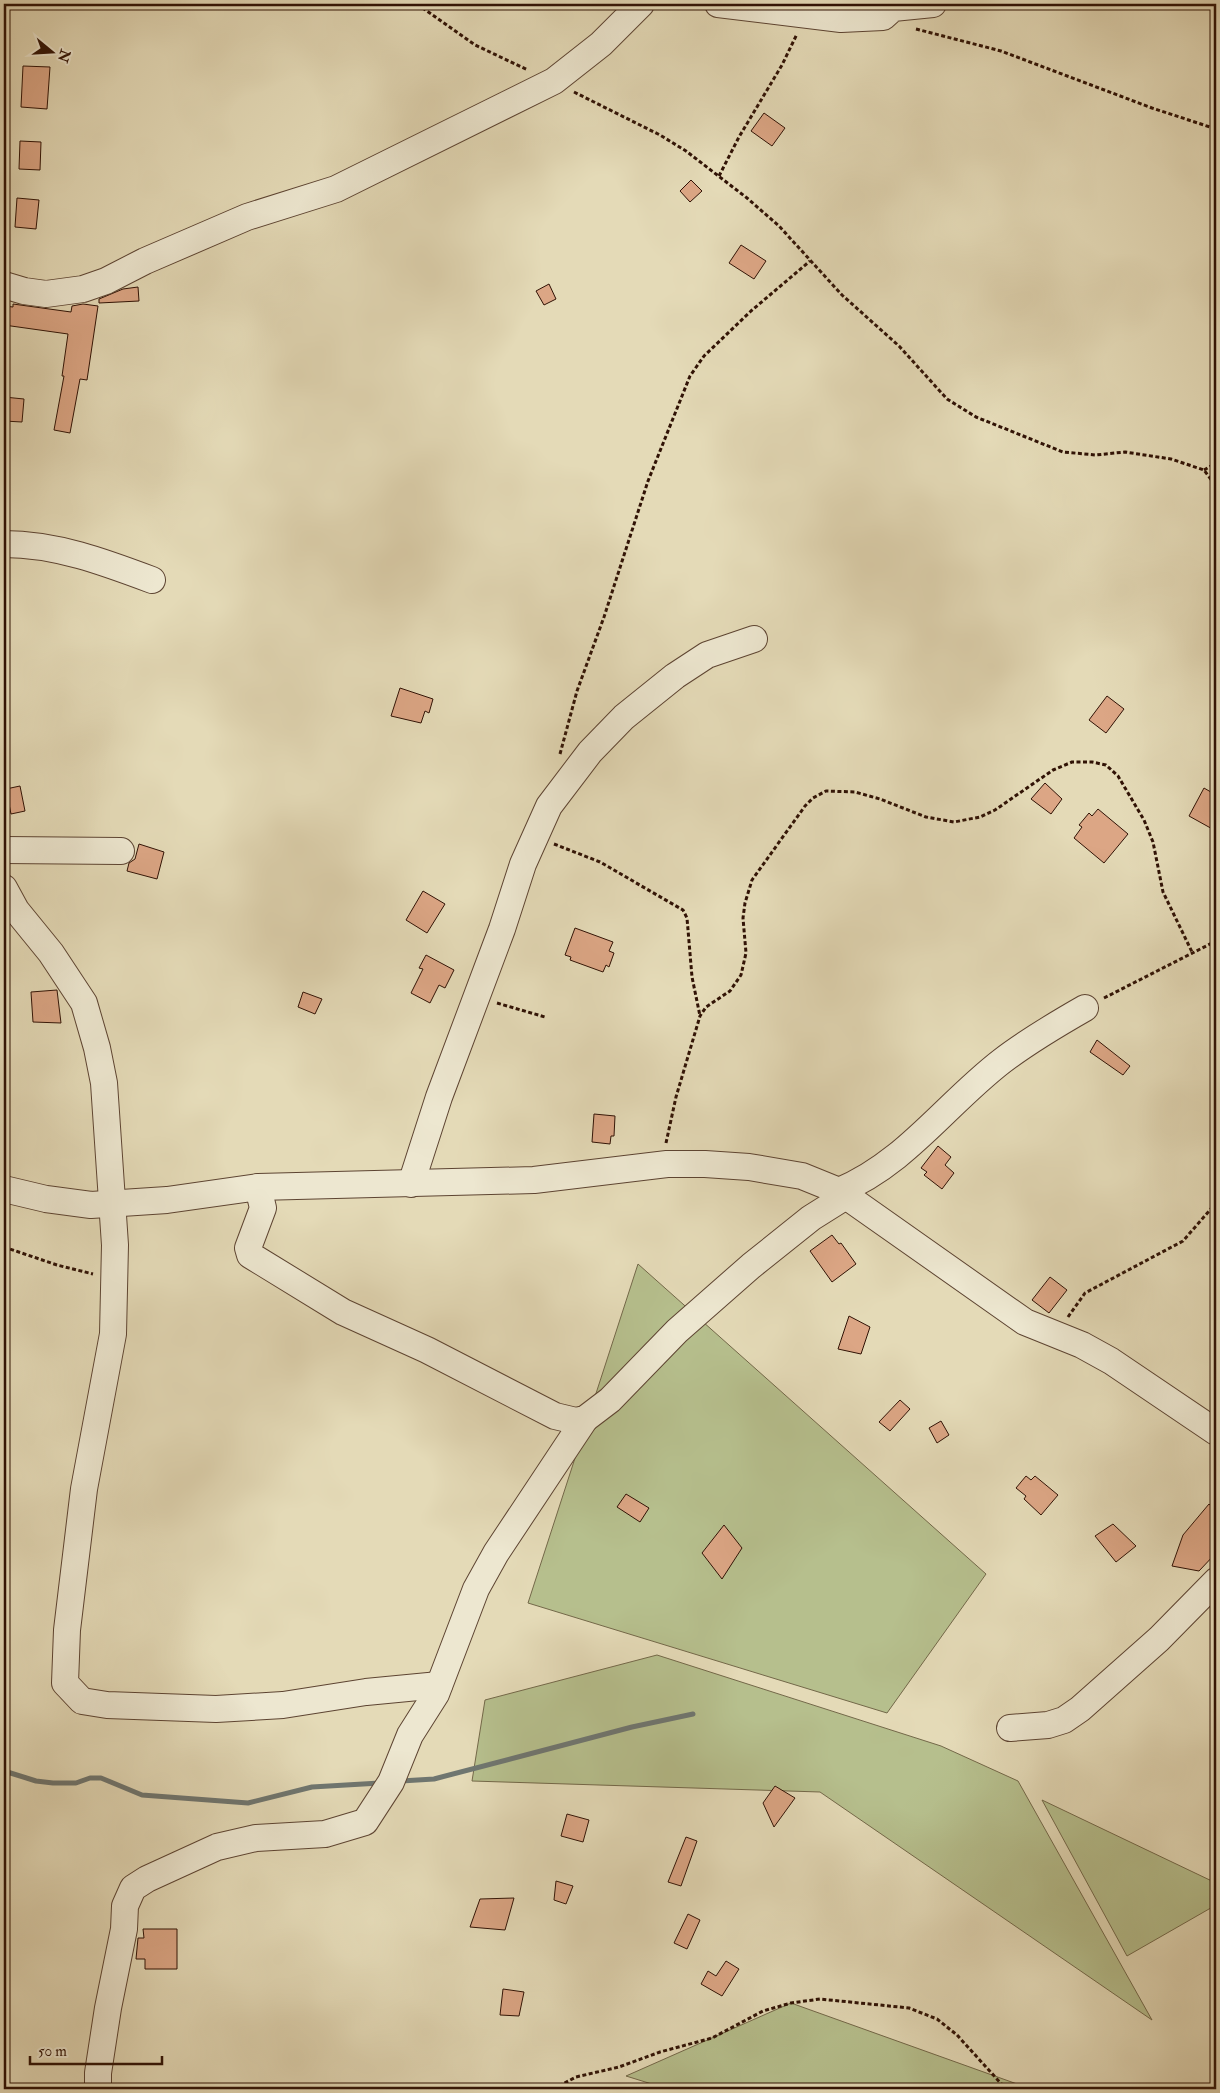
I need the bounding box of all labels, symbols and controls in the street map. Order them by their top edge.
north arrow [28,28,78,78]
text: N [54,46,74,65]
scale bar [30,2033,162,2065]
text: 50 m [38,2042,67,2061]

